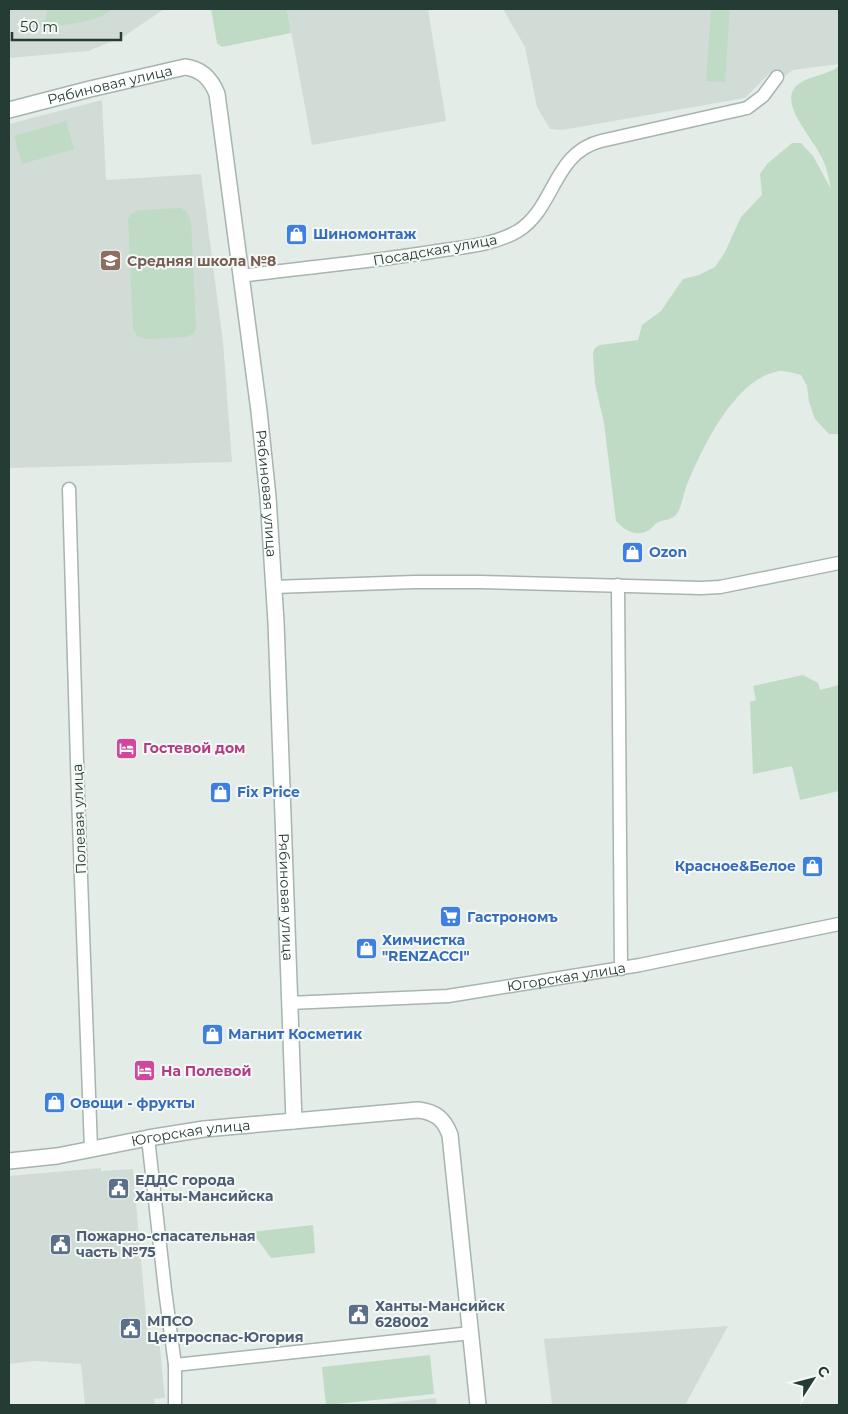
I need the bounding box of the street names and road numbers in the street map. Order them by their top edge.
street label: Рябиновая улица [46,61,174,109]
street label: Посадская улица [372,230,498,270]
street label: Рябиновая улица [252,429,281,558]
street label: Полевая улица [68,763,90,875]
street label: Рябиновая улица [275,833,297,961]
street label: Югорская улица [506,958,627,995]
street label: Югорская улица [130,1116,251,1150]

